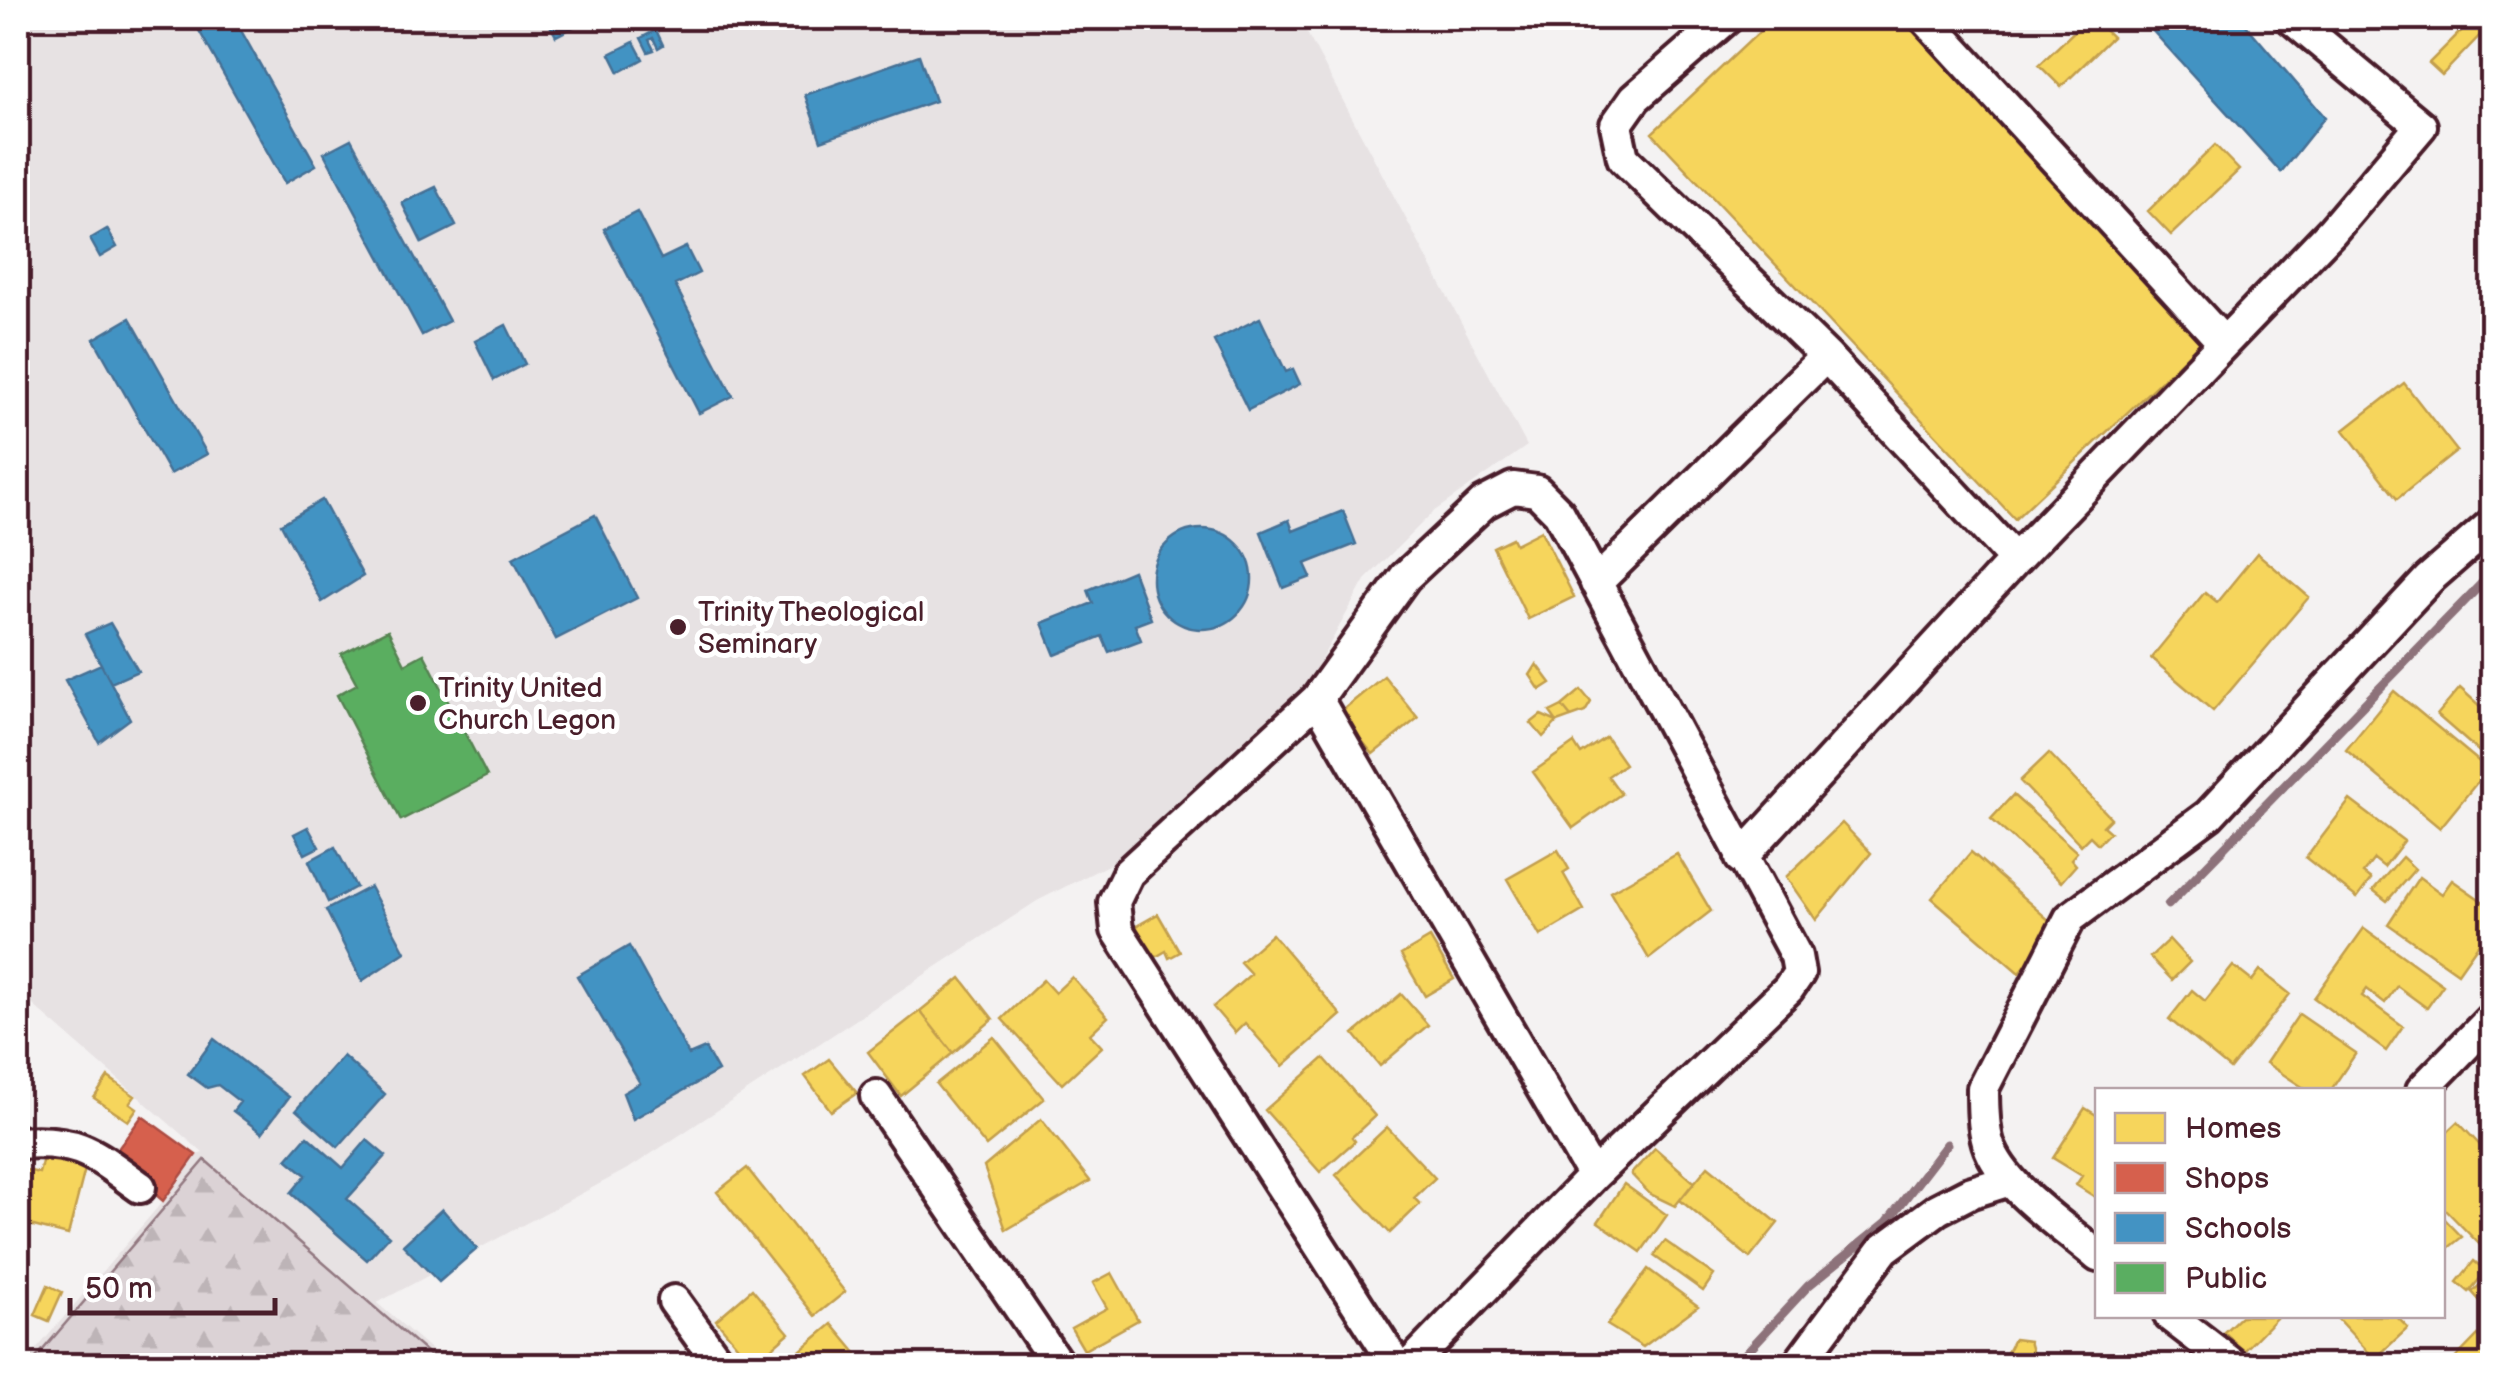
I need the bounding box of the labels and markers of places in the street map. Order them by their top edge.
place label: Trinity Theological Seminary [698,596,924,661]
marker: Trinity Theological Seminary [667,616,689,638]
place label: Trinity United Church Legon [438,672,616,737]
marker: Trinity United Church Legon [407,692,429,714]

